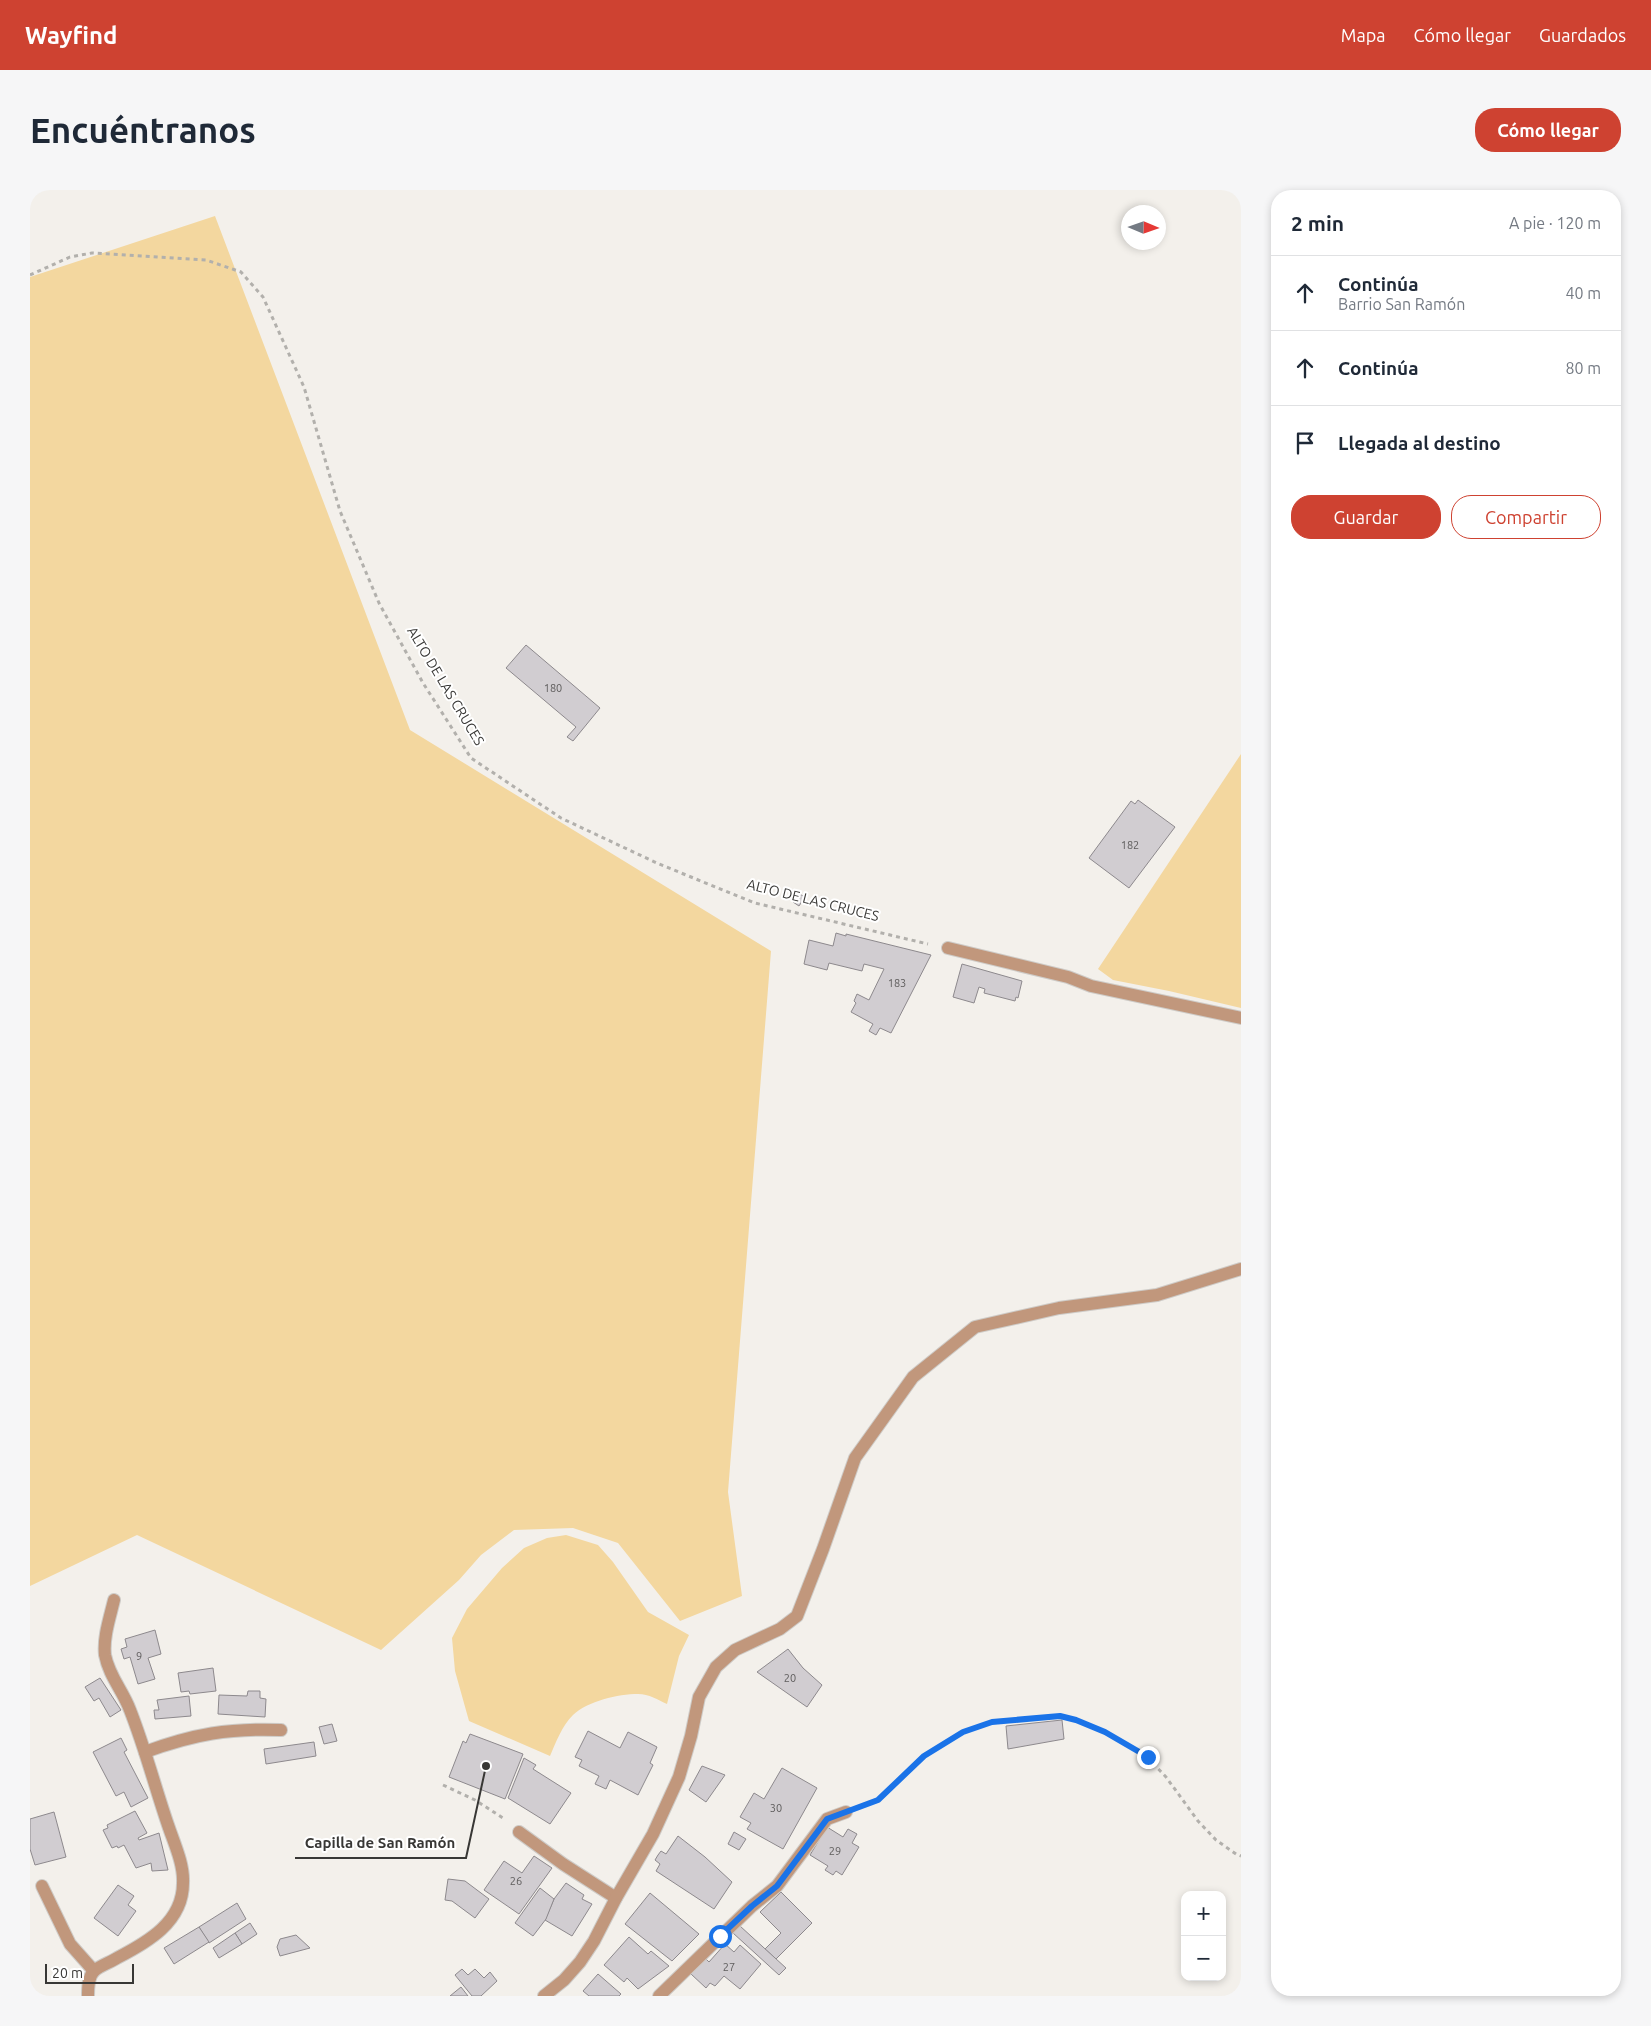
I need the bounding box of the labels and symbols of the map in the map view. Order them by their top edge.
north arrow [1121,205,1166,250]
street label: ALTO DE LAS CRUCES [404,624,488,748]
house number: 180 [544,682,562,694]
house number: 182 [1121,839,1139,851]
street label: ALTO DE LAS CRUCES [745,876,881,924]
house number: 183 [888,977,906,989]
house number: 9 [136,1650,142,1662]
house number: 20 [784,1672,796,1684]
route end [1137,1746,1160,1769]
house number: 30 [770,1802,782,1814]
callout: Capilla de San Ramón [295,1828,466,1858]
text: Capilla de San Ramón [305,1834,455,1851]
house number: 29 [829,1845,841,1857]
house number: 26 [510,1875,522,1887]
route start [709,1925,732,1948]
scale bar [45,1961,134,1984]
house number: 27 [723,1961,735,1973]

